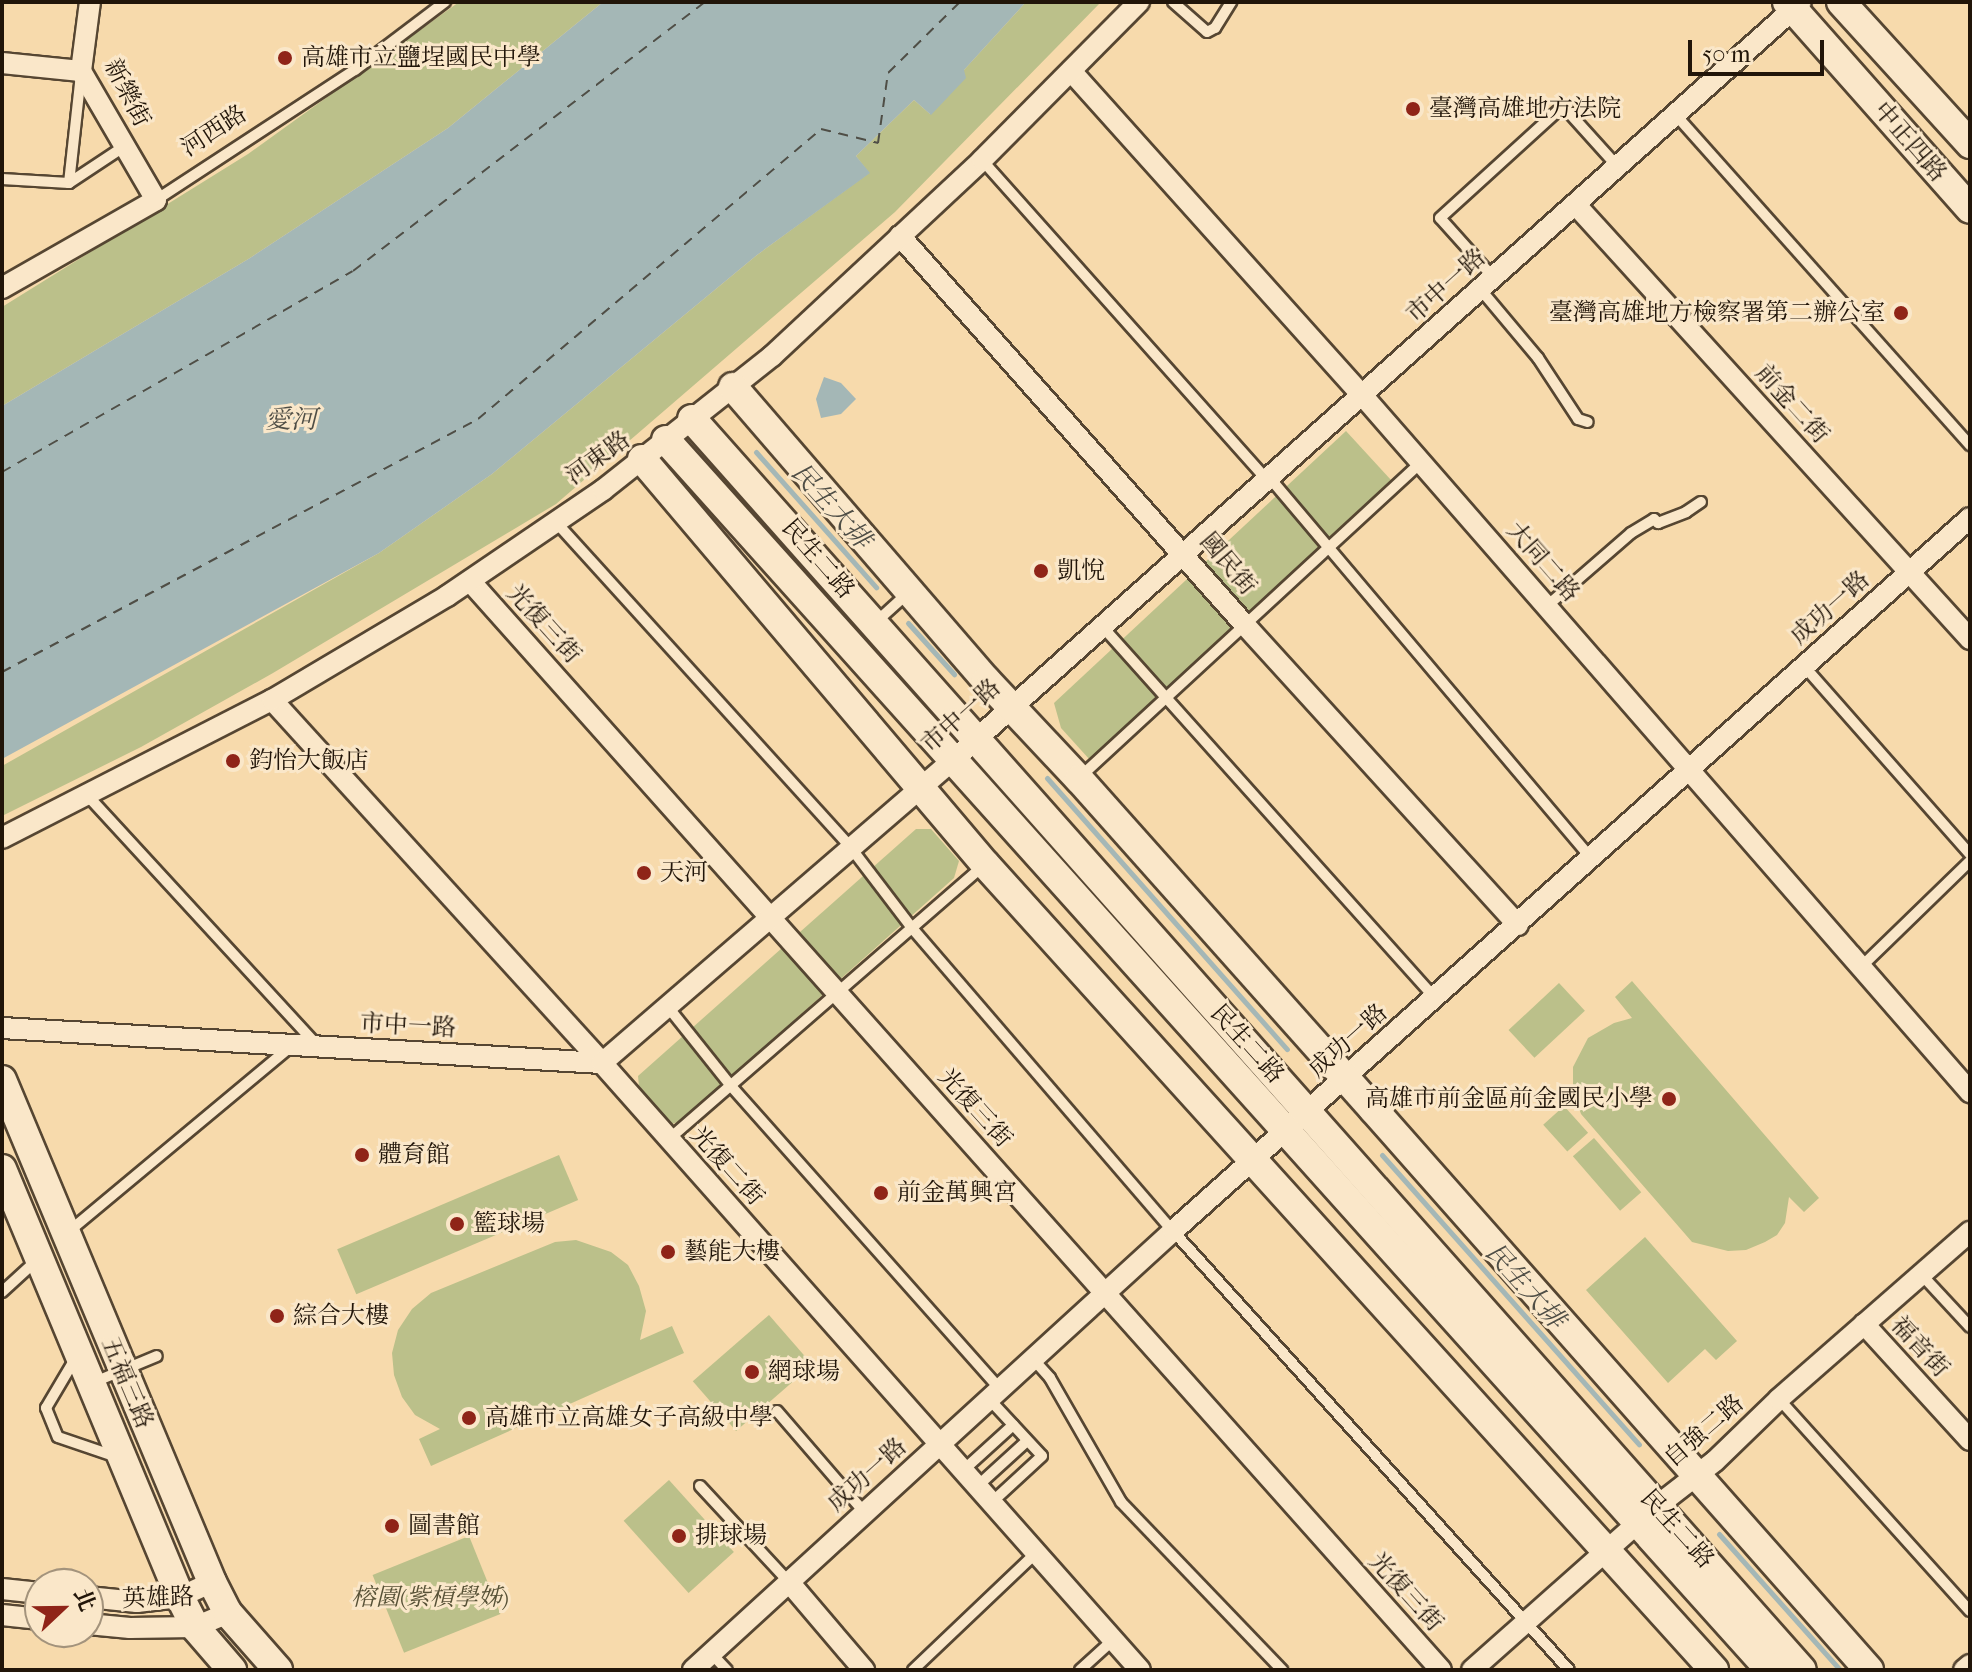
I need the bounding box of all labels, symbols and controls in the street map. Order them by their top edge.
scale bar [1692,24,1828,74]
text: 50 m [1702,40,1751,68]
place label: 高雄市立鹽埕國民中學 [301,44,541,72]
marker: 高雄市立鹽埕國民中學 [276,49,294,67]
street label: 新樂街 [98,54,156,132]
place label: 臺灣高雄地方法院 [1429,95,1621,123]
street label: 中正四路 [1868,96,1952,188]
street label: 河西路 [176,99,252,163]
marker: 臺灣高雄地方法院 [1404,100,1422,118]
street label: 市中一路 [1401,243,1491,329]
place label: 臺灣高雄地方檢察署第二辦公室 [1549,299,1885,327]
marker: 臺灣高雄地方檢察署第二辦公室 [1892,304,1910,322]
street label: 前金二街 [1749,359,1835,449]
water label: 愛河 [265,404,317,436]
street label: 河東路 [560,425,636,491]
water label: 民生大排 [785,457,877,555]
street label: 民生二路 [776,513,860,605]
street label: 大同二路 [1501,516,1585,608]
street label: 國民街 [1194,527,1262,601]
place label: 凱悅 [1057,557,1105,585]
marker: 凱悅 [1032,562,1050,580]
street label: 成功一路 [1785,565,1875,651]
street label: 光復三街 [501,579,587,669]
street label: 市中一路 [916,673,1006,759]
place label: 鈞怡大飯店 [249,747,369,775]
marker: 鈞怡大飯店 [224,752,242,770]
place label: 天河 [660,859,708,887]
marker: 天河 [635,864,653,882]
street label: 成功一路 [1303,998,1393,1084]
street label: 民生二路 [1204,999,1290,1089]
street label: 市中一路 [359,1009,457,1043]
street label: 光復三街 [932,1063,1018,1153]
place label: 高雄市前金區前金國民小學 [1365,1085,1653,1113]
marker: 高雄市前金區前金國民小學 [1660,1090,1678,1108]
street label: 光復二街 [684,1121,770,1211]
place label: 體育館 [378,1141,450,1169]
marker: 體育館 [353,1146,371,1164]
place label: 前金萬興宮 [897,1179,1017,1207]
marker: 前金萬興宮 [872,1184,890,1202]
place label: 籃球場 [473,1210,545,1238]
marker: 籃球場 [448,1215,466,1233]
water label: 民生大排 [1479,1237,1571,1335]
place label: 藝能大樓 [684,1238,780,1266]
marker: 藝能大樓 [659,1243,677,1261]
place label: 綜合大樓 [293,1302,389,1330]
marker: 綜合大樓 [268,1307,286,1325]
street label: 福音街 [1885,1311,1955,1383]
street label: 五福三路 [95,1333,159,1433]
place label: 網球場 [768,1358,840,1386]
marker: 網球場 [743,1363,761,1381]
street label: 自強二路 [1658,1389,1750,1473]
place label: 高雄市立高雄女子高級中學 [485,1404,773,1432]
marker: 高雄市立高雄女子高級中學 [460,1409,478,1427]
street label: 成功一路 [822,1432,912,1518]
street label: 民生二路 [1634,1484,1720,1574]
place label: 圖書館 [408,1512,480,1540]
marker: 圖書館 [383,1517,401,1535]
place label: 排球場 [695,1522,767,1550]
marker: 排球場 [670,1527,688,1545]
street label: 光復三街 [1363,1547,1449,1637]
north arrow [24,1568,104,1648]
street label: 英雄路 [122,1582,194,1614]
park label: 榕園(紫槓學姊) [351,1584,509,1612]
text: 北 [68,1585,101,1615]

